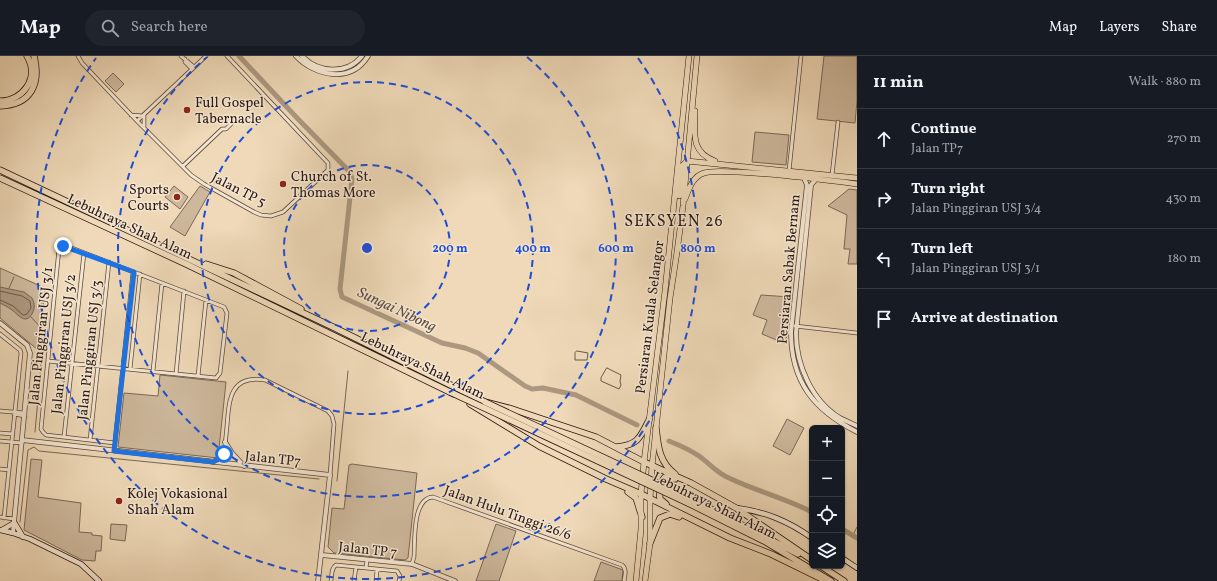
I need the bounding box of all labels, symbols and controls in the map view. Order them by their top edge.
search box [85,10,365,46]
text: Map [20,15,61,41]
icon: search [99,17,121,39]
text: Search here [131,17,208,38]
text: Map [1049,18,1077,37]
text: Layers [1099,18,1139,37]
text: Share [1161,18,1197,37]
text: 11 min [873,71,924,94]
text: Walk · 880 m [1129,73,1201,91]
place label: Full Gospel Tabernacle [195,94,264,129]
marker: Full Gospel Tabernacle [182,105,192,115]
text: Continue [911,119,976,140]
icon: ahead [873,128,895,150]
text: 270 m [1167,130,1201,148]
text: Jalan TP7 [911,140,963,158]
street label: Jalan TP 5 [208,168,269,212]
place label: Church of St. Thomas More [291,168,376,203]
marker: Church of St. Thomas More [278,179,288,189]
text: Turn right [911,179,985,200]
place label: Sports Courts [128,181,169,216]
icon: right [873,188,895,210]
street label: Lebuhraya Shah Alam [64,190,195,265]
text: 430 m [1165,190,1201,208]
marker: Sports Courts [172,192,182,202]
street label: Persiaran Sabak Bernam [773,193,806,345]
text: Jalan Pinggiran USJ 3/4 [911,200,1042,218]
district label: SEKSYEN 26 [624,211,724,233]
route end [54,237,72,255]
street label: Persiaran Kuala Selangor [632,239,669,395]
text: Turn left [911,239,973,260]
centre of rings [360,241,374,255]
text: 200 m [432,241,468,257]
text: 400 m [515,241,551,257]
text: 600 m [598,241,634,257]
text: 800 m [680,241,716,257]
icon: left [873,248,895,270]
text: 180 m [1167,250,1201,268]
text: Jalan Pinggiran USJ 3/1 [911,260,1040,278]
street label: Jalan Pinggiran USJ 3/1 [25,266,58,406]
street label: Jalan Pinggiran USJ 3/2 [48,273,81,415]
street label: Jalan Pinggiran USJ 3/3 [74,279,107,421]
water label: Sungai Nibong [354,283,440,338]
icon: arrive [873,308,895,330]
text: Arrive at destination [911,308,1058,329]
street label: Lebuhraya Shah Alam [357,328,488,405]
map controls [809,425,845,569]
button: + [809,425,845,461]
route start [215,445,233,463]
street label: Jalan TP7 [244,447,302,472]
button: − [809,461,845,497]
street label: Lebuhraya Shah Alam [649,468,780,545]
street label: Jalan Hulu Tinggi 26/6 [441,481,574,545]
place label: Kolej Vokasional Shah Alam [127,485,228,520]
marker: Kolej Vokasional Shah Alam [114,496,124,506]
button: locate [809,497,845,533]
button: layers [809,533,845,569]
street label: Jalan TP 7 [337,538,398,563]

